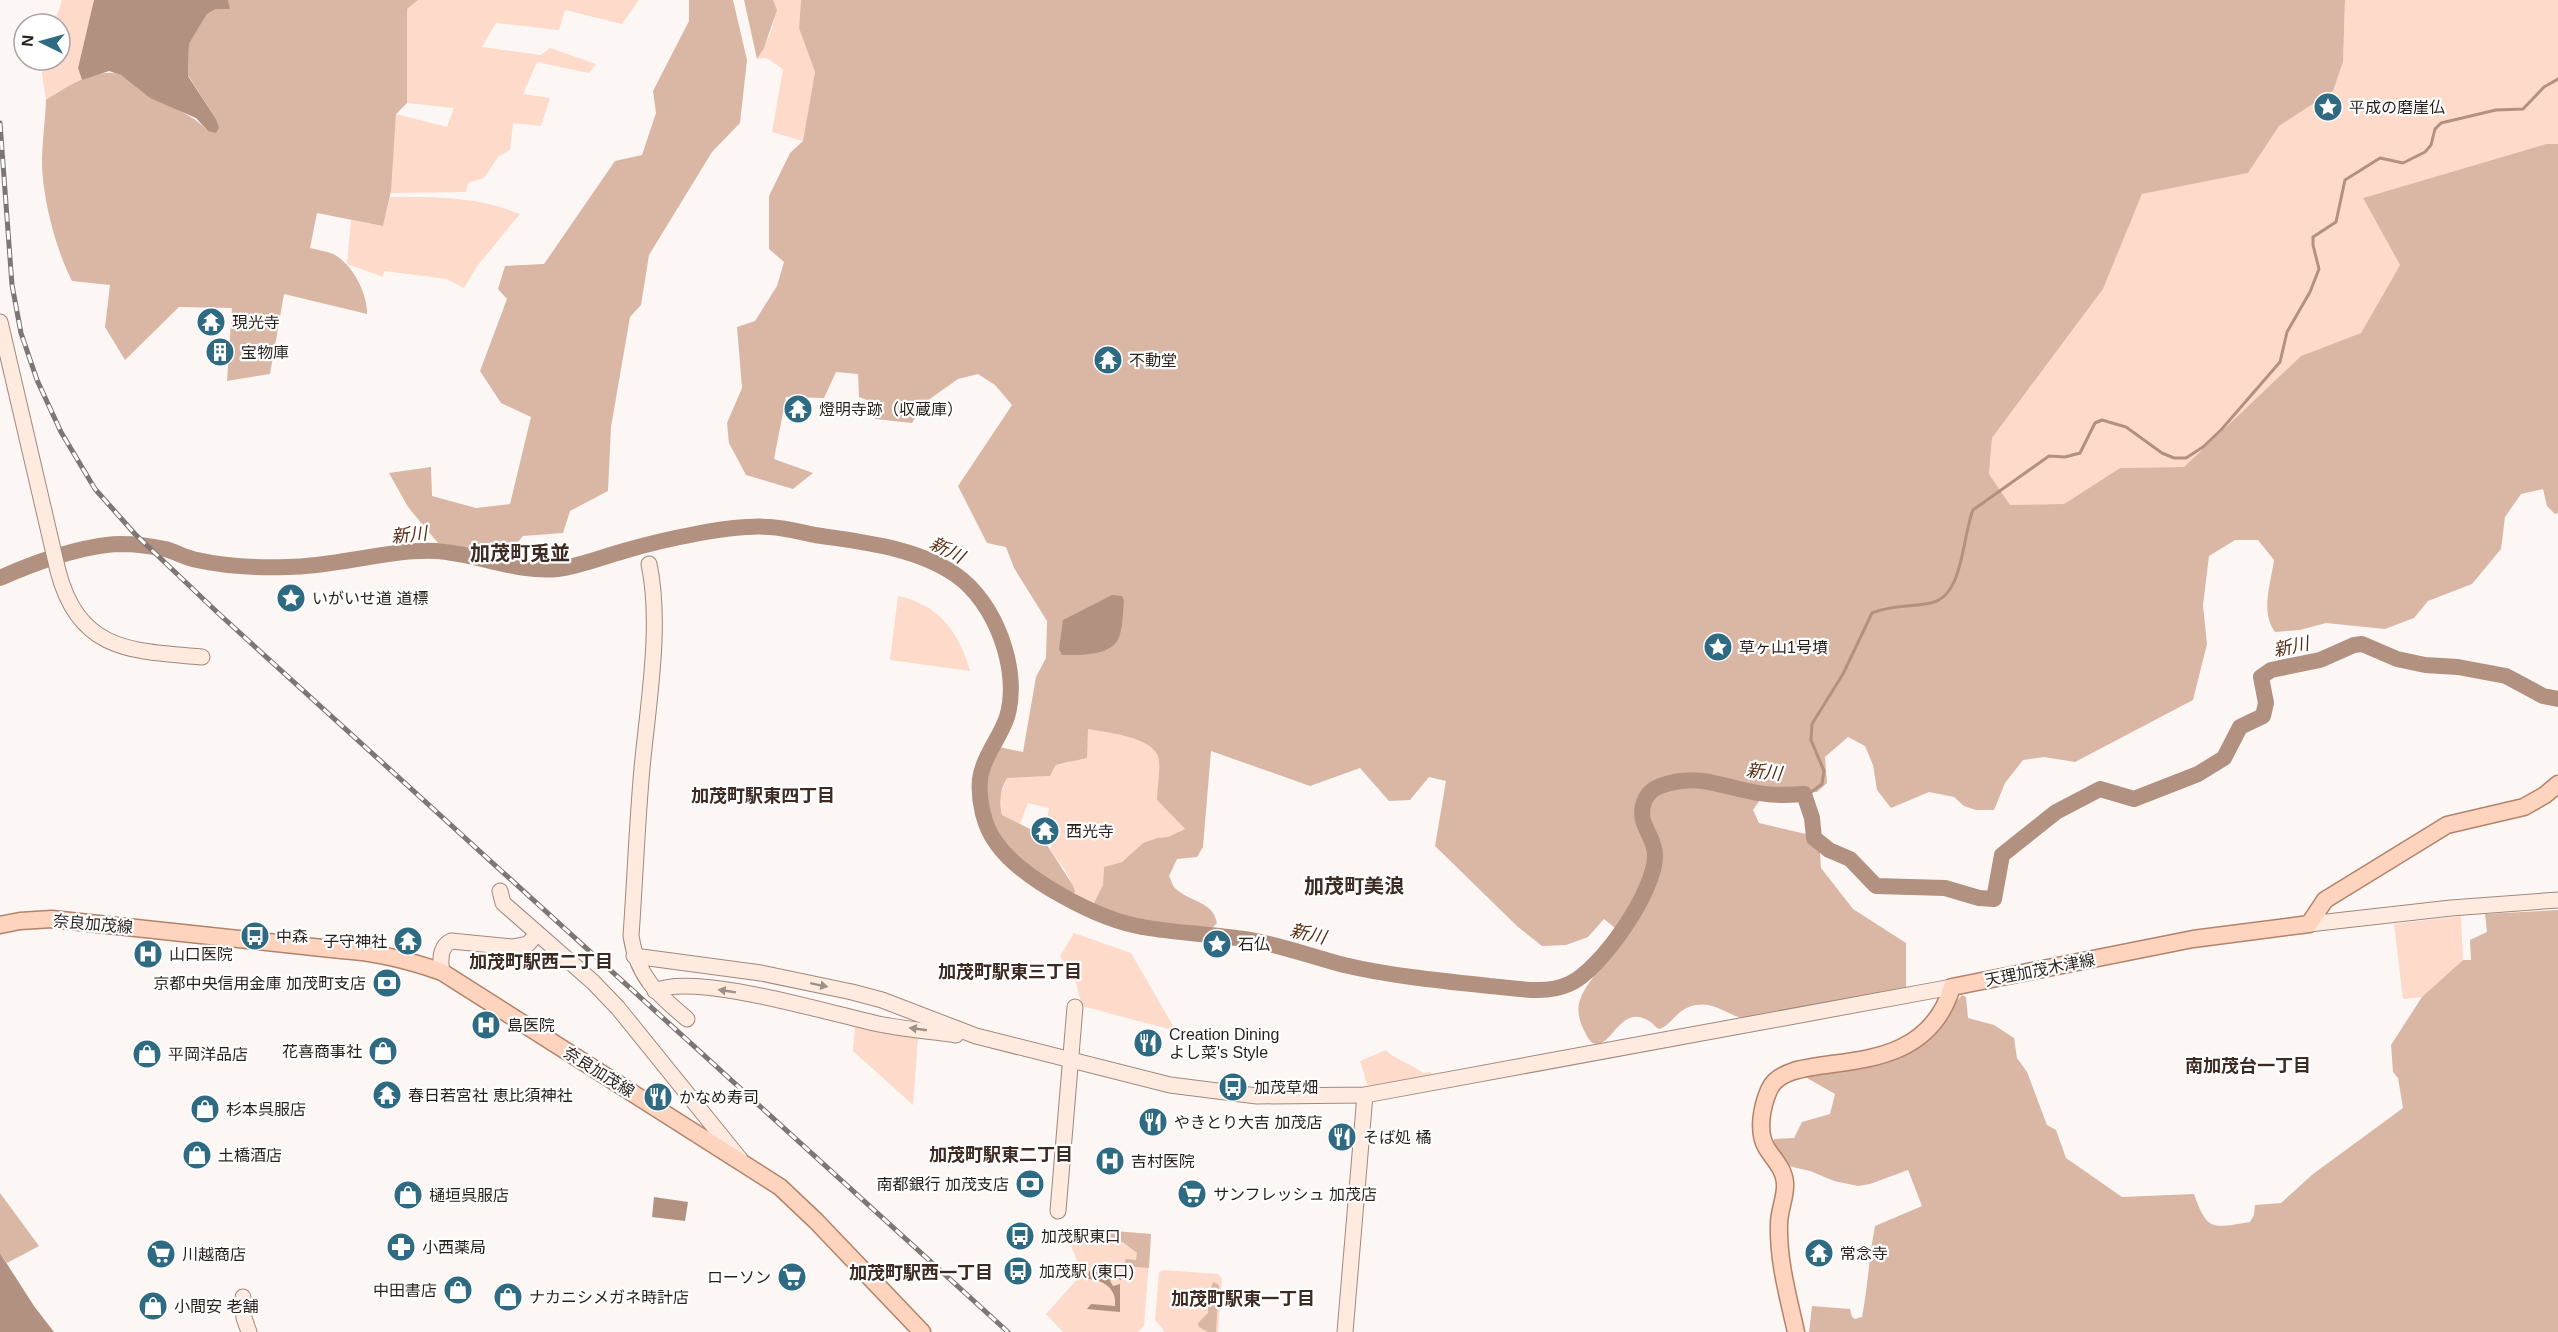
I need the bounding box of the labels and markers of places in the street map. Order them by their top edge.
place icon: 平成の磨崖仏 [2312,91,2344,123]
place label: 平成の磨崖仏 [2349,99,2445,116]
temple icon: 現光寺 [195,306,227,338]
place label: 現光寺 [232,314,280,331]
building icon: 宝物庫 [204,336,236,368]
place label: 宝物庫 [241,344,289,361]
temple icon: 不動堂 [1092,344,1124,376]
place label: 不動堂 [1129,352,1177,369]
temple icon: 燈明寺跡（収蔵庫） [782,393,814,425]
place label: 燈明寺跡（収蔵庫） [819,401,963,418]
place icon: いがいせ道 道標 [275,582,307,614]
place label: いがいせ道 道標 [312,590,428,607]
place icon: 草ヶ山1号墳 [1702,631,1734,663]
place label: 草ヶ山1号墳 [1739,639,1828,656]
temple icon: 西光寺 [1029,815,1061,847]
place label: 西光寺 [1066,823,1114,840]
bus stop icon: 中森 [239,920,271,952]
temple icon: 子守神社 [392,925,424,957]
place label: 中森 [276,928,308,945]
place icon: 石仏 [1201,928,1233,960]
place label: 子守神社 [323,933,387,950]
place label: 石仏 [1238,936,1270,953]
hospital icon: 山口医院 [132,938,164,970]
place label: 山口医院 [169,946,233,963]
bank icon: 京都中央信用金庫 加茂町支店 [371,967,403,999]
place label: 京都中央信用金庫 加茂町支店 [154,975,366,992]
hospital icon: 島医院 [470,1009,502,1041]
place label: 島医院 [507,1017,555,1034]
place label: Creation Dining よし菜's Style [1169,1026,1279,1061]
restaurant icon: Creation Dining よし菜's Style [1132,1027,1164,1059]
shop icon: 花喜商事社 [367,1035,399,1067]
shop icon: 平岡洋品店 [131,1038,163,1070]
place label: 花喜商事社 [282,1043,362,1060]
place label: 平岡洋品店 [168,1046,248,1063]
bus stop icon: 加茂草畑 [1217,1071,1249,1103]
temple icon: 春日若宮社 恵比須神社 [371,1079,403,1111]
place label: 加茂草畑 [1254,1079,1318,1096]
restaurant icon: かなめ寿司 [642,1081,674,1113]
place label: 春日若宮社 恵比須神社 [408,1087,572,1104]
place label: かなめ寿司 [679,1089,759,1106]
shop icon: 杉本呉服店 [189,1093,221,1125]
place label: 杉本呉服店 [226,1101,306,1118]
restaurant icon: やきとり大吉 加茂店 [1137,1106,1169,1138]
place label: やきとり大吉 加茂店 [1174,1114,1322,1131]
restaurant icon: そば処 橘 [1326,1121,1358,1153]
place label: そば処 橘 [1363,1129,1431,1146]
shop icon: 土橋酒店 [181,1139,213,1171]
hospital icon: 吉村医院 [1094,1145,1126,1177]
place label: 土橋酒店 [218,1147,282,1164]
place label: 吉村医院 [1131,1153,1195,1170]
bank icon: 南都銀行 加茂支店 [1014,1168,1046,1200]
place label: 南都銀行 加茂支店 [877,1176,1009,1193]
supermarket icon: サンフレッシュ 加茂店 [1176,1178,1208,1210]
shop icon: 樋垣呉服店 [392,1179,424,1211]
place label: サンフレッシュ 加茂店 [1213,1186,1377,1203]
place label: 樋垣呉服店 [429,1187,509,1204]
bus stop icon: 加茂駅東口 [1004,1220,1036,1252]
place label: 加茂駅東口 [1041,1228,1121,1245]
pharmacy icon: 小西薬局 [385,1231,417,1263]
temple icon: 常念寺 [1803,1237,1835,1269]
supermarket icon: 川越商店 [145,1238,177,1270]
place label: 小西薬局 [422,1239,486,1256]
place label: 常念寺 [1840,1245,1888,1262]
place label: 川越商店 [182,1246,246,1263]
bus stop icon: 加茂駅 (東口) [1002,1255,1034,1287]
supermarket icon: ローソン [776,1261,808,1293]
place label: 加茂駅 (東口) [1039,1263,1134,1280]
place label: ローソン [707,1269,771,1286]
shop icon: 中田書店 [442,1274,474,1306]
shop icon: ナカニシメガネ時計店 [492,1281,524,1313]
place label: 中田書店 [373,1282,437,1299]
place label: ナカニシメガネ時計店 [529,1289,689,1306]
shop icon: 小間安 老舗 [137,1290,169,1322]
place label: 小間安 老舗 [174,1298,258,1315]

